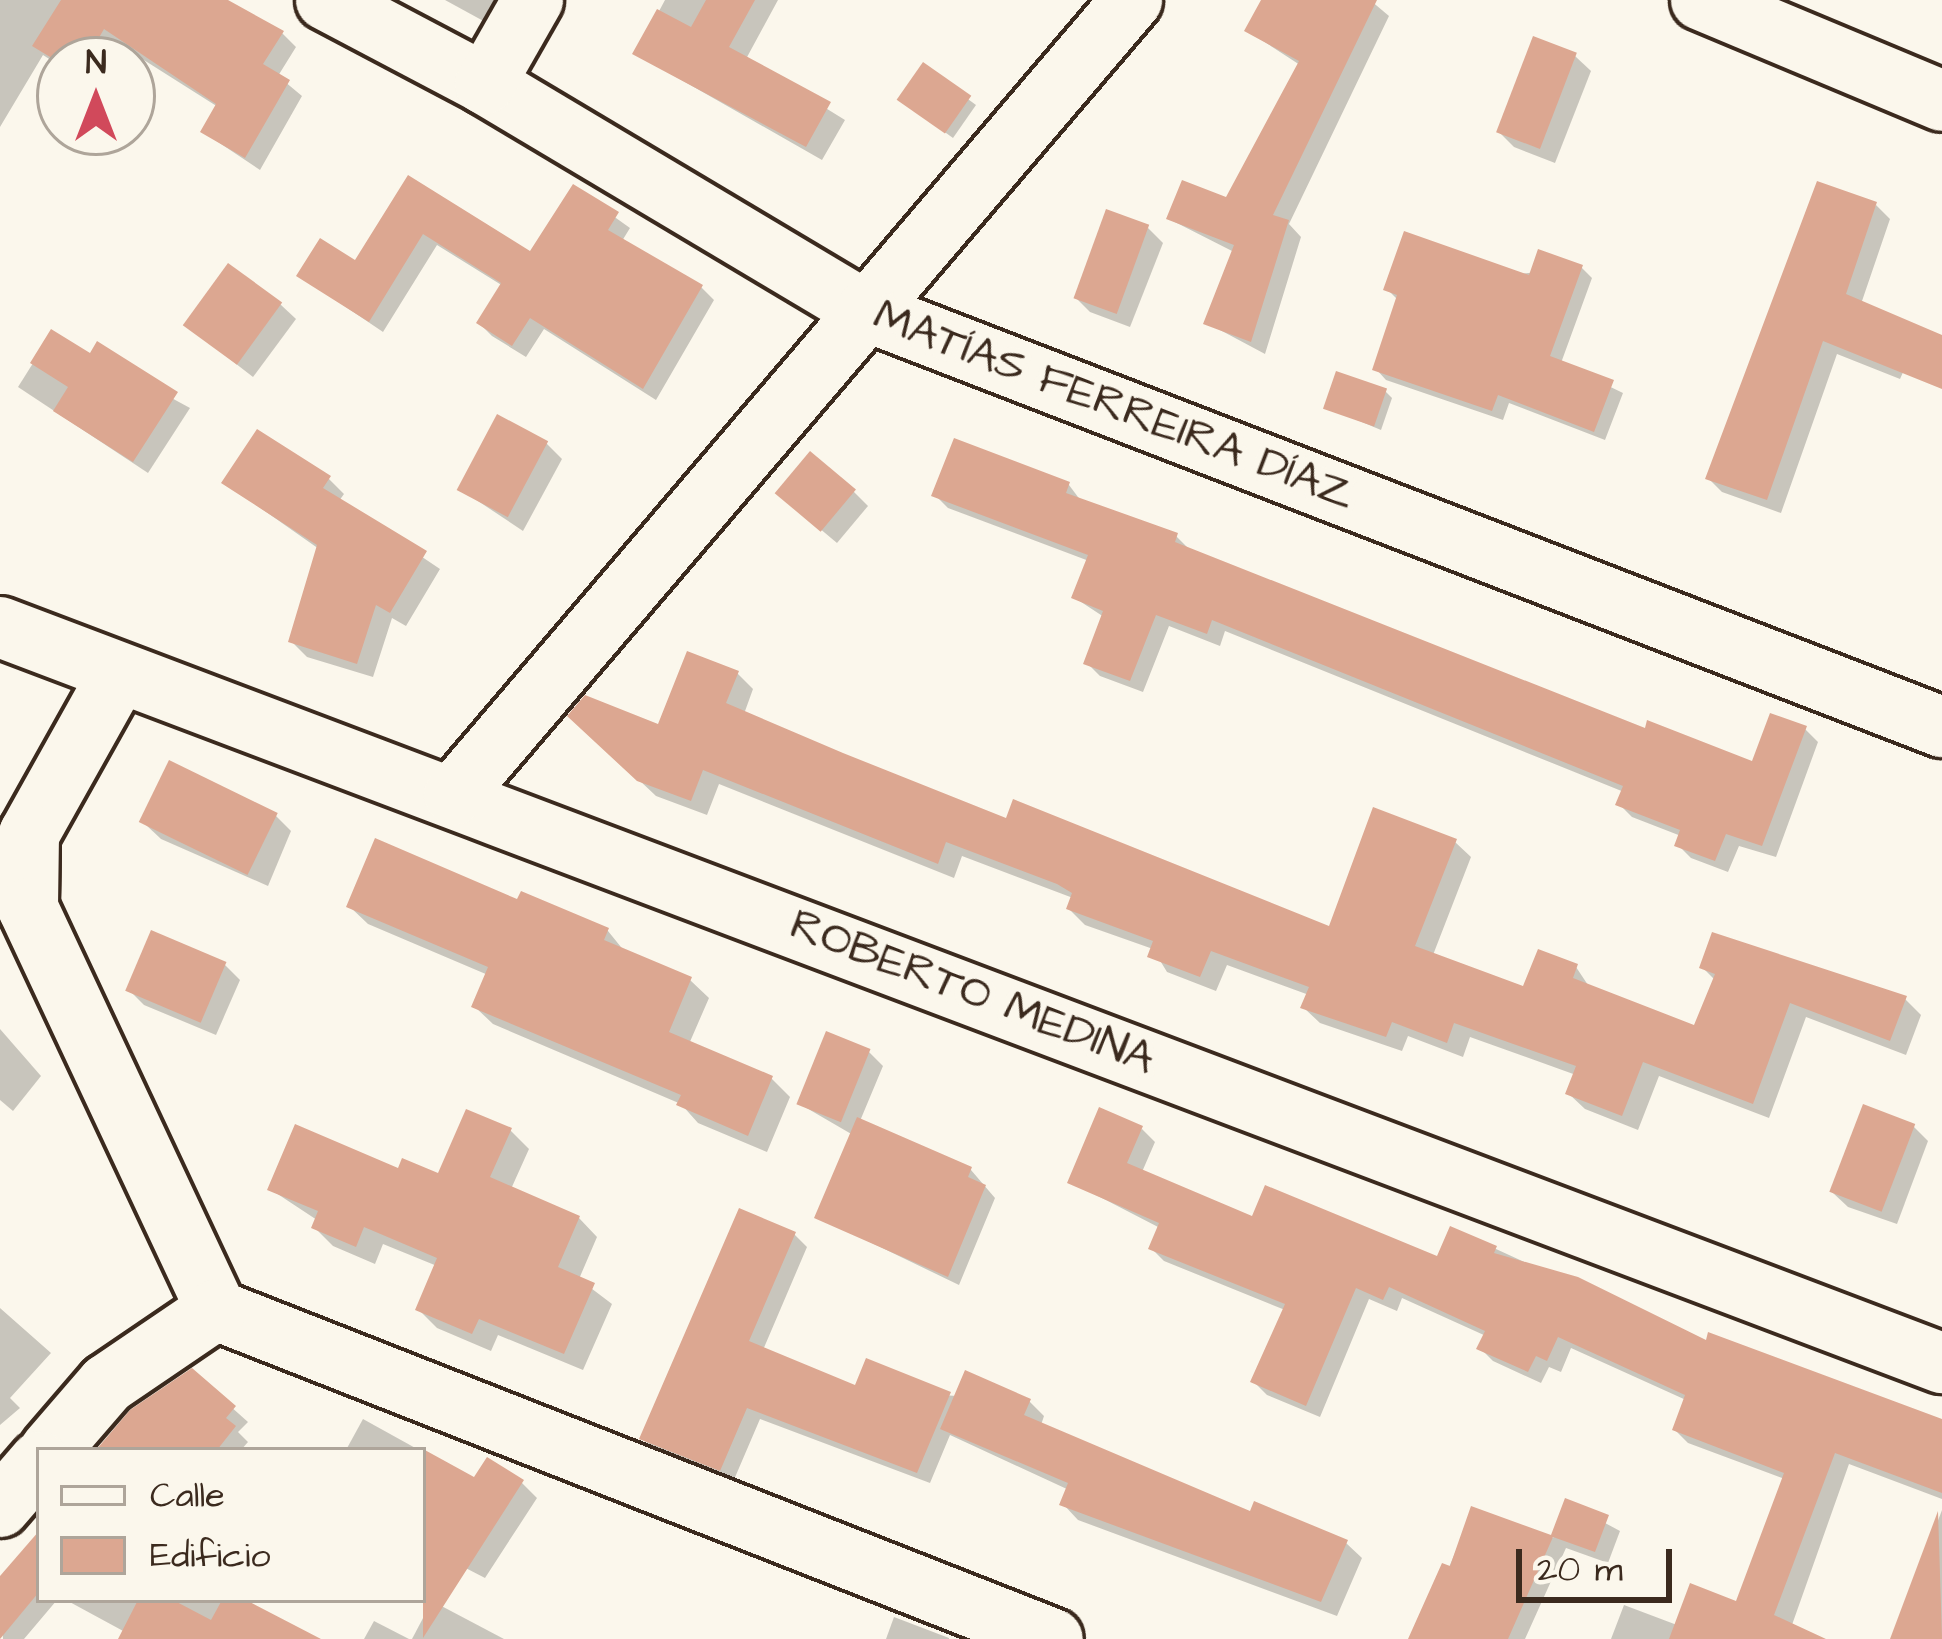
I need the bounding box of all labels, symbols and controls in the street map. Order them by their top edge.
north arrow [36,36,156,156]
text: N [86,40,106,86]
street label: MATÍAS FERREIRA DÍAZ [866,289,1362,523]
street label: ROBERTO MEDINA [782,899,1162,1087]
legend [36,1447,426,1603]
text: Calle [150,1470,225,1521]
scale bar [1522,1525,1678,1599]
text: Edificio [150,1530,271,1581]
text: 20 m [1537,1544,1623,1595]

